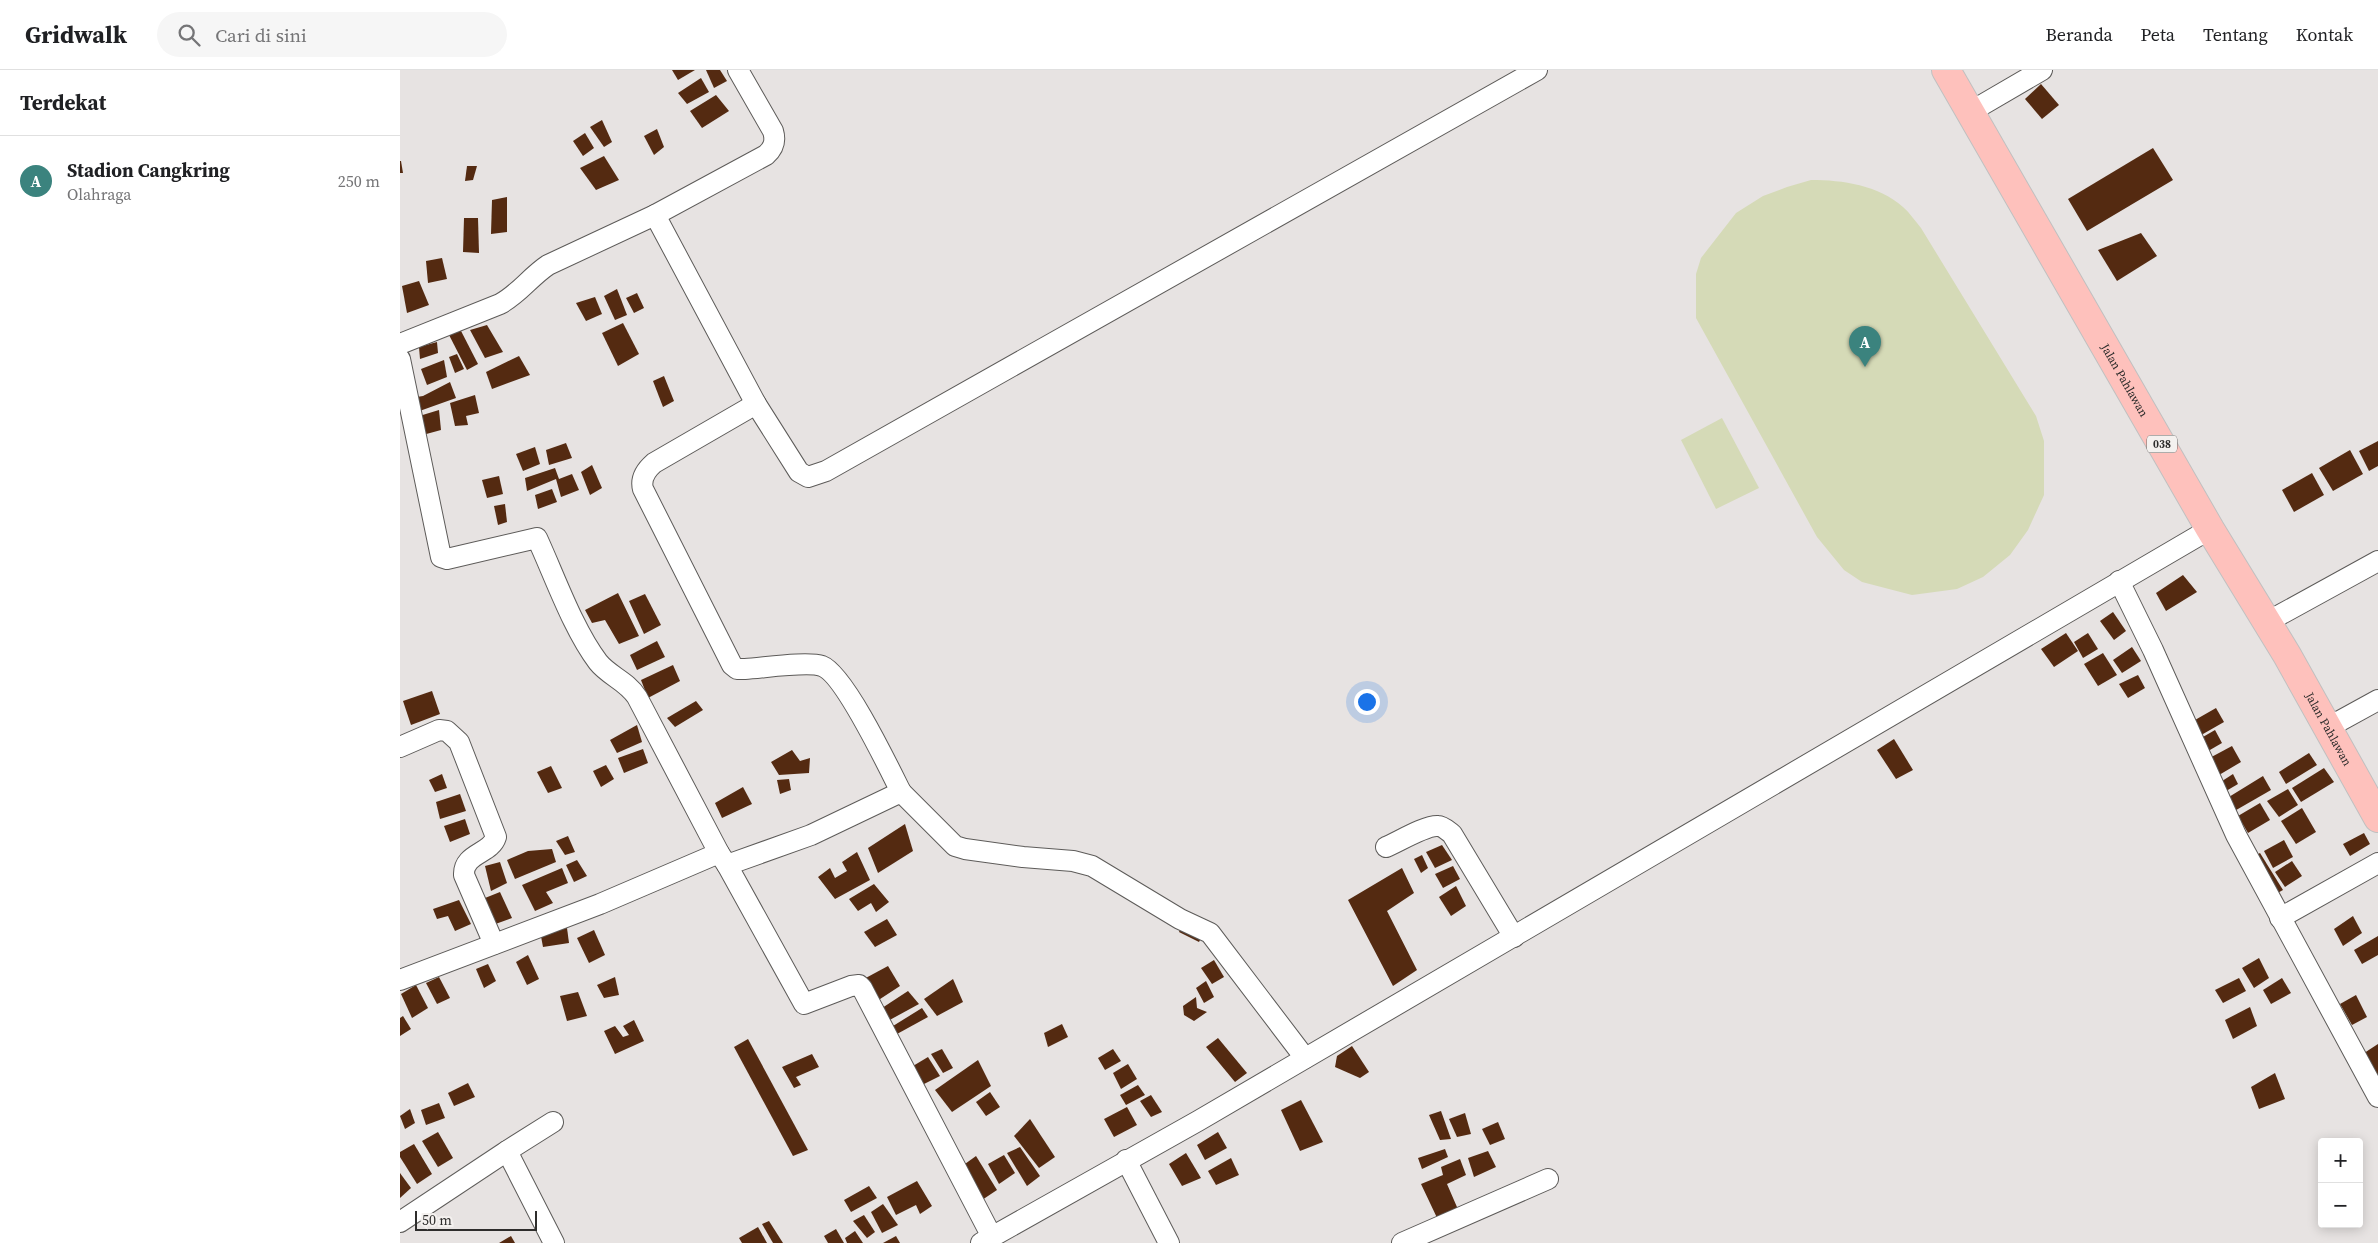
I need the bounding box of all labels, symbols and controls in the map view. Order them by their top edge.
search box [157,12,507,57]
text: Gridwalk [25,18,127,51]
icon: search [175,21,203,49]
text: Cari di sini [215,22,307,48]
text: Beranda [2045,22,2113,47]
text: Peta [2141,22,2175,47]
text: Tentang [2203,22,2268,47]
text: Kontak [2296,22,2353,47]
text: Terdekat [20,88,106,117]
text: Stadion Cangkring [67,157,230,183]
text: A [31,170,41,192]
text: 250 m [338,170,380,192]
text: Olahraga [67,183,131,205]
pin: A [1849,326,1881,367]
street label: Jalan Pahlawan [2097,340,2152,420]
road number: 038 [2147,436,2177,452]
your location [1354,689,1380,715]
street label: Jalan Pahlawan [2301,689,2355,769]
map controls [2318,1138,2363,1228]
button: + [2318,1138,2363,1183]
button: − [2318,1183,2363,1228]
scale bar [415,1208,538,1231]
text: 50 m [422,1210,452,1230]

